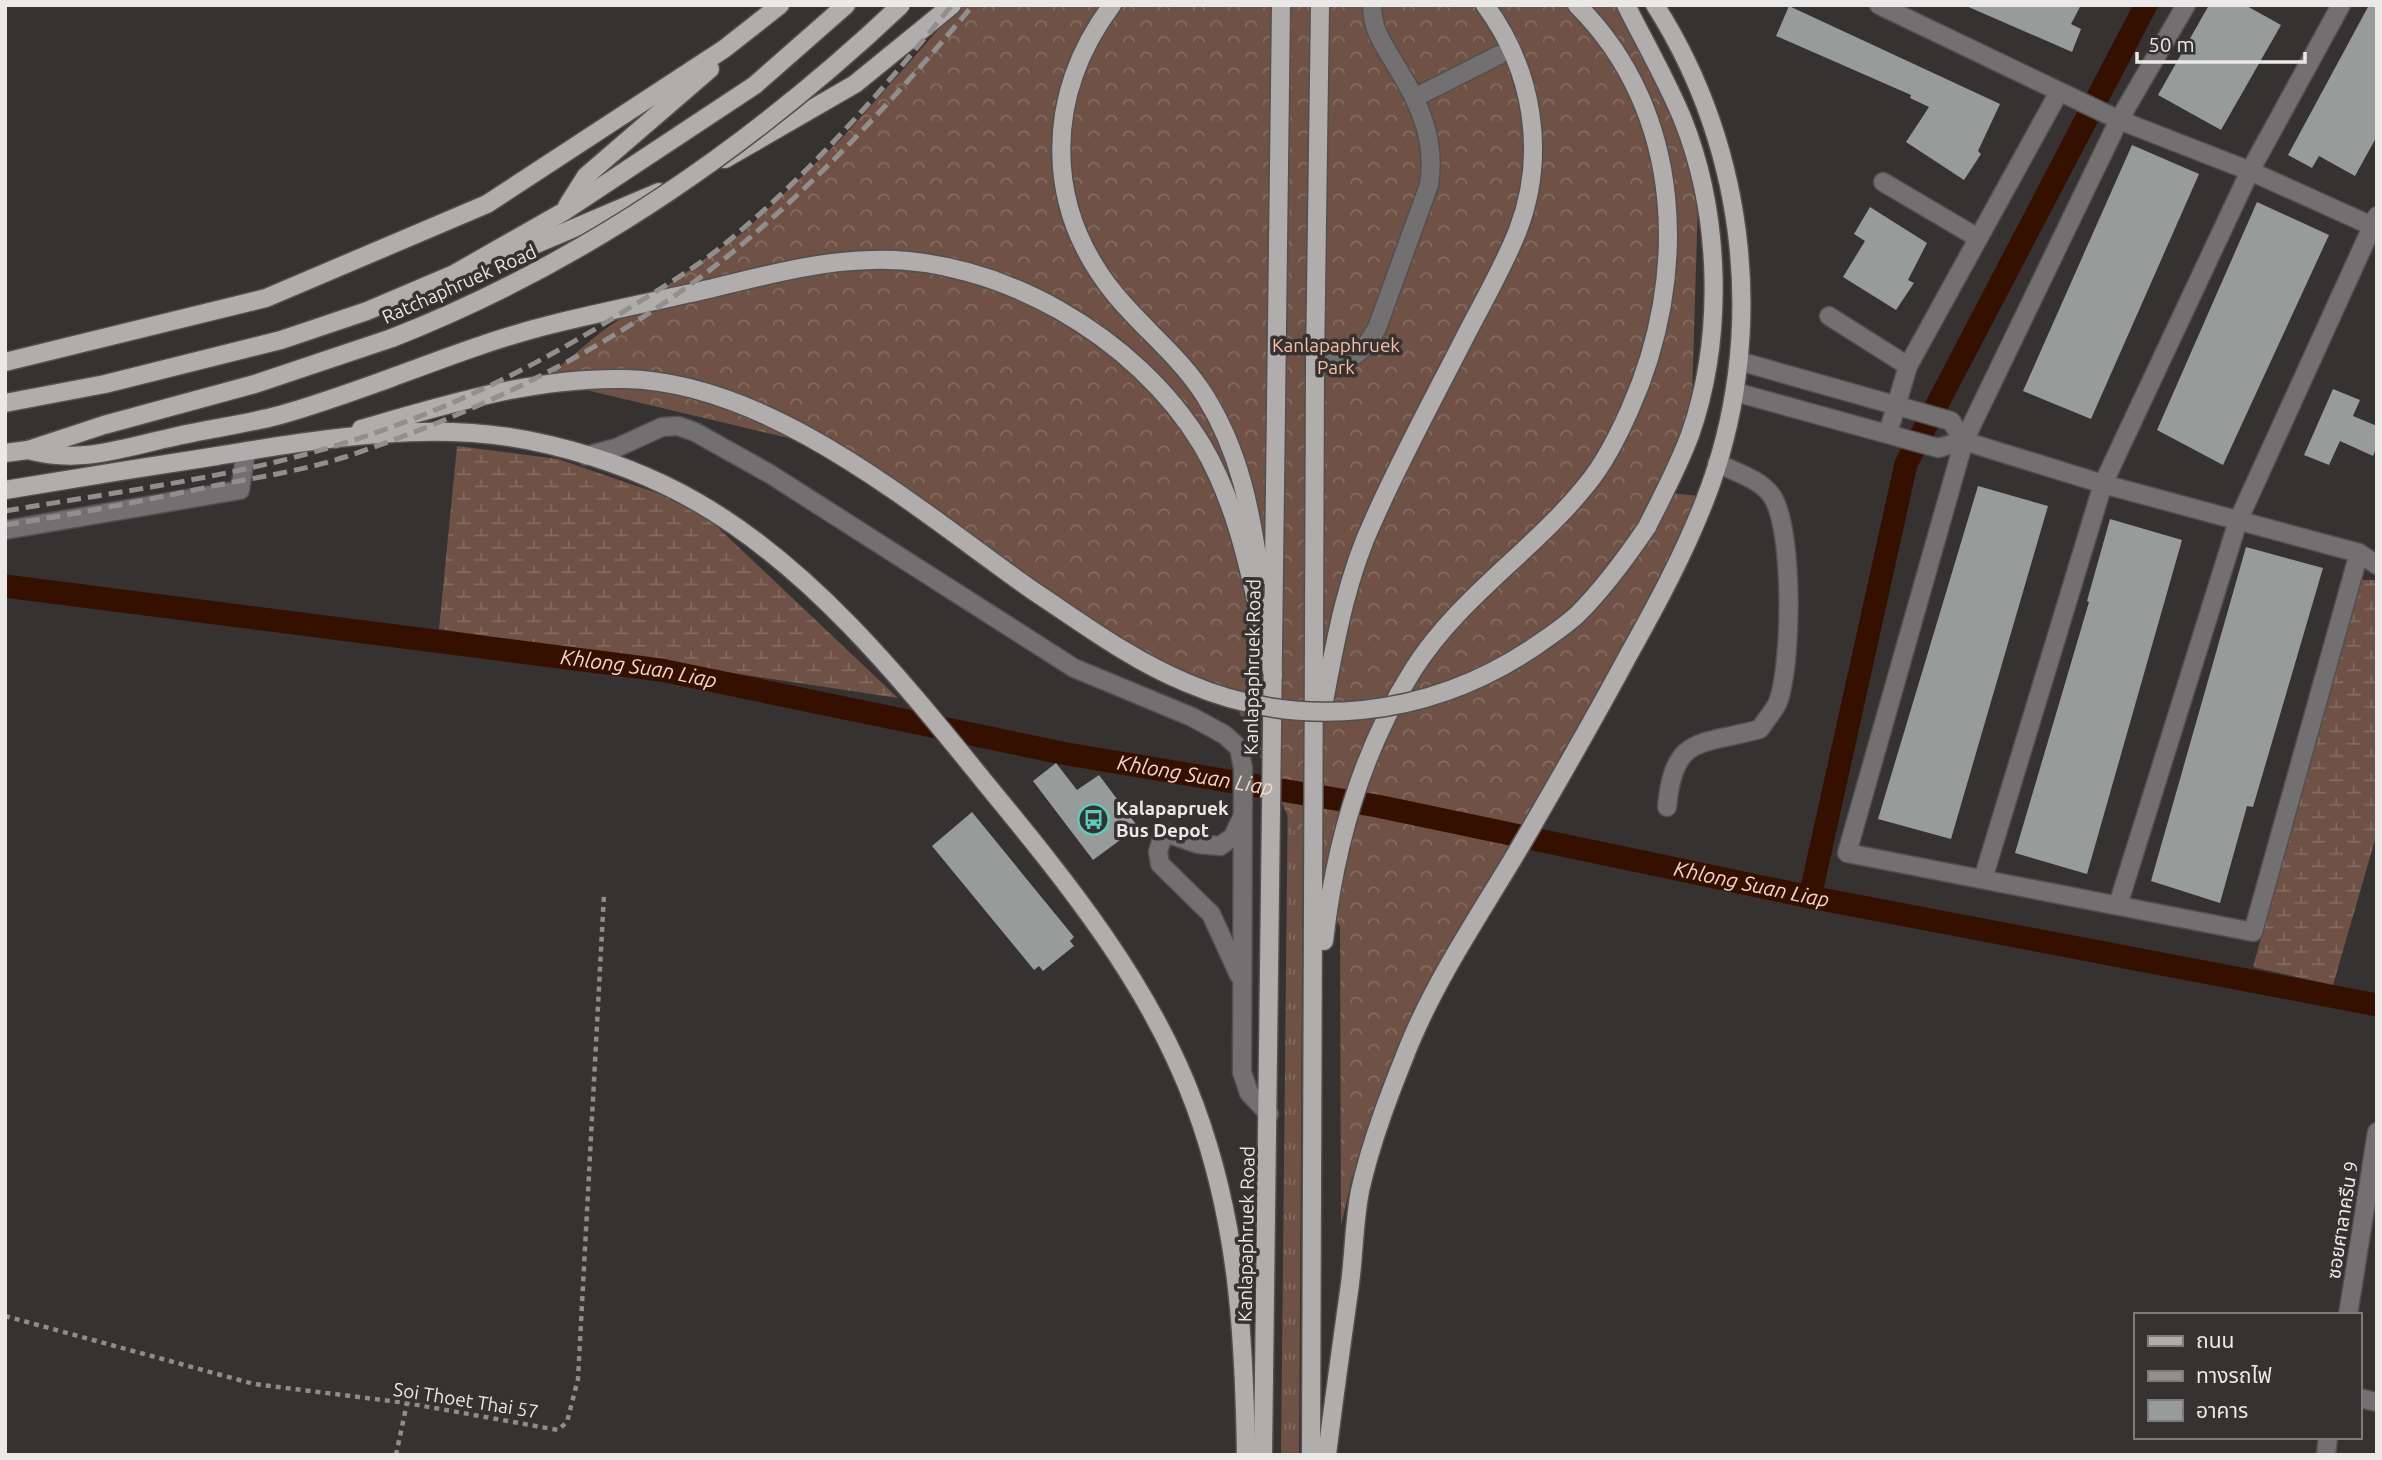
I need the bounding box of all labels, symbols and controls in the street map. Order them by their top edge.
scale bar [2137,21,2305,65]
text: 50 m [2148,32,2195,56]
street label: Ratchaphruek Road [378,240,540,328]
park label: Kanlapaphruek Park [1272,334,1400,378]
street label: Kanlapaphruek Road [1239,579,1265,755]
water label: Khlong Suan Liap [559,644,719,692]
water label: Khlong Suan Liap [1116,750,1275,799]
place label: Kalapapruek Bus Depot [1116,797,1229,841]
bus stop icon: Kalapapruek Bus Depot [1076,802,1110,836]
water label: Khlong Suan Liap [1672,856,1831,911]
street label: Kanlapaphruek Road [1233,1146,1259,1322]
street label: ซอยศาลาครืน 9 [2322,1160,2362,1280]
legend [2134,1313,2361,1439]
text: ถนน [2196,1328,2234,1352]
text: ทางรถไฟ [2196,1363,2272,1387]
street label: Soi Thoet Thai 57 [392,1378,540,1422]
text: อาคาร [2196,1398,2248,1422]

